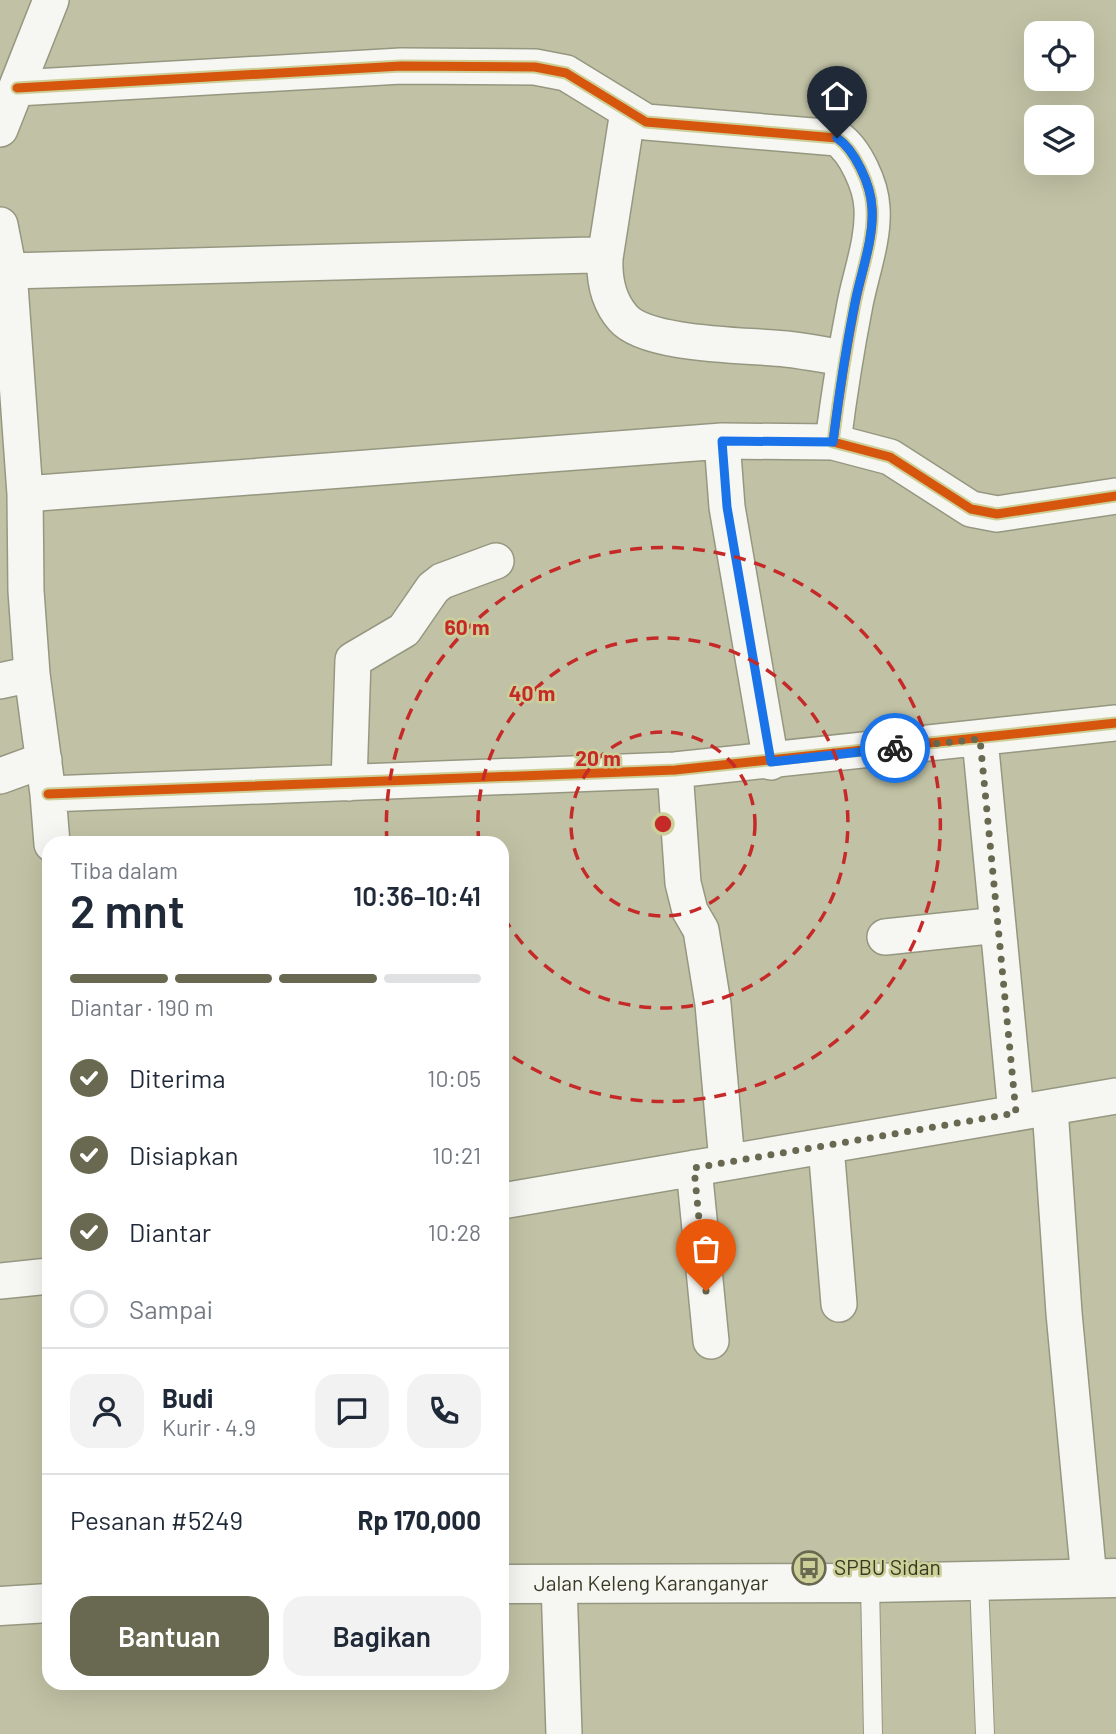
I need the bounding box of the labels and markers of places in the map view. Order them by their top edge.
pin [807,66,867,138]
centre of rings [651,812,675,836]
pin [676,1219,736,1291]
bus stop icon: SPBU Sidan [790,1549,828,1587]
place label: SPBU Sidan [834,1554,941,1579]

